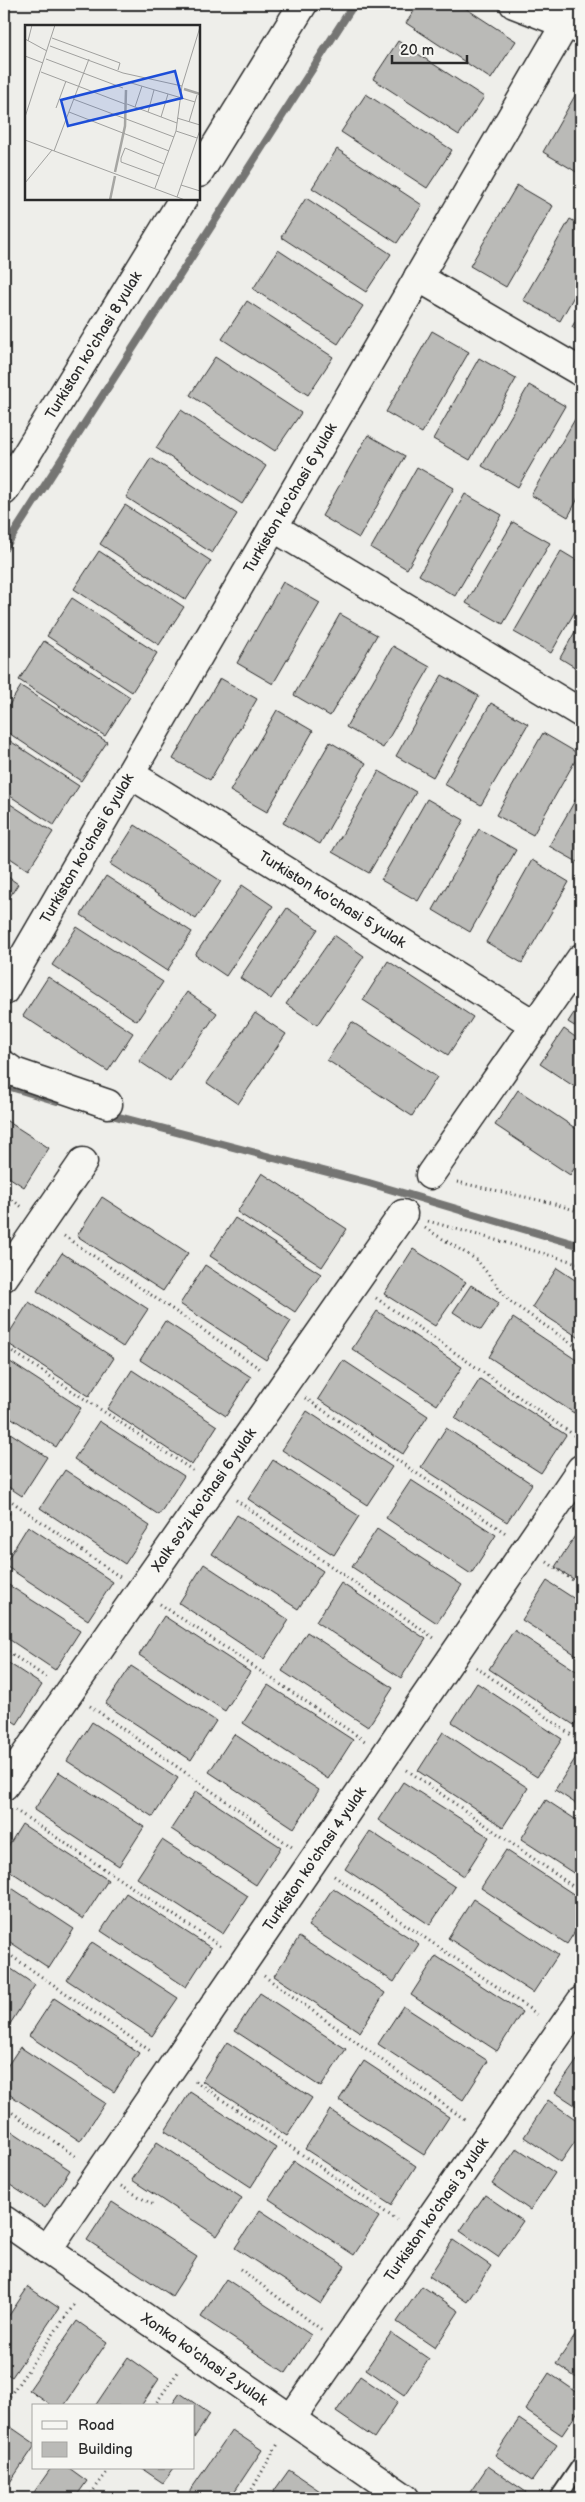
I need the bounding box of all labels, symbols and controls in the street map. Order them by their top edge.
inset map [25,25,200,200]
scale bar [392,32,468,64]
text: 20 m [400,41,434,60]
street label: Turkiston ko'chasi 8 yulak [41,267,147,423]
street label: Turkiston ko'chasi 6 yulak [240,419,342,577]
street label: Turkiston ko'chasi 6 yulak [36,770,139,927]
street label: Turkiston ko'chasi 5 yulak [255,847,410,953]
street label: Xalk so'zi ko'chasi 6 yulak [147,1424,261,1576]
street label: Turkiston ko'chasi 4 yulak [259,1783,371,1935]
street label: Turkiston ko'chasi 3 yulak [380,2134,494,2285]
street label: Xonka ko'chasi 2 yulak [136,2308,272,2410]
legend [32,2404,195,2470]
text: Road [78,2416,114,2435]
text: Building [78,2440,133,2459]

